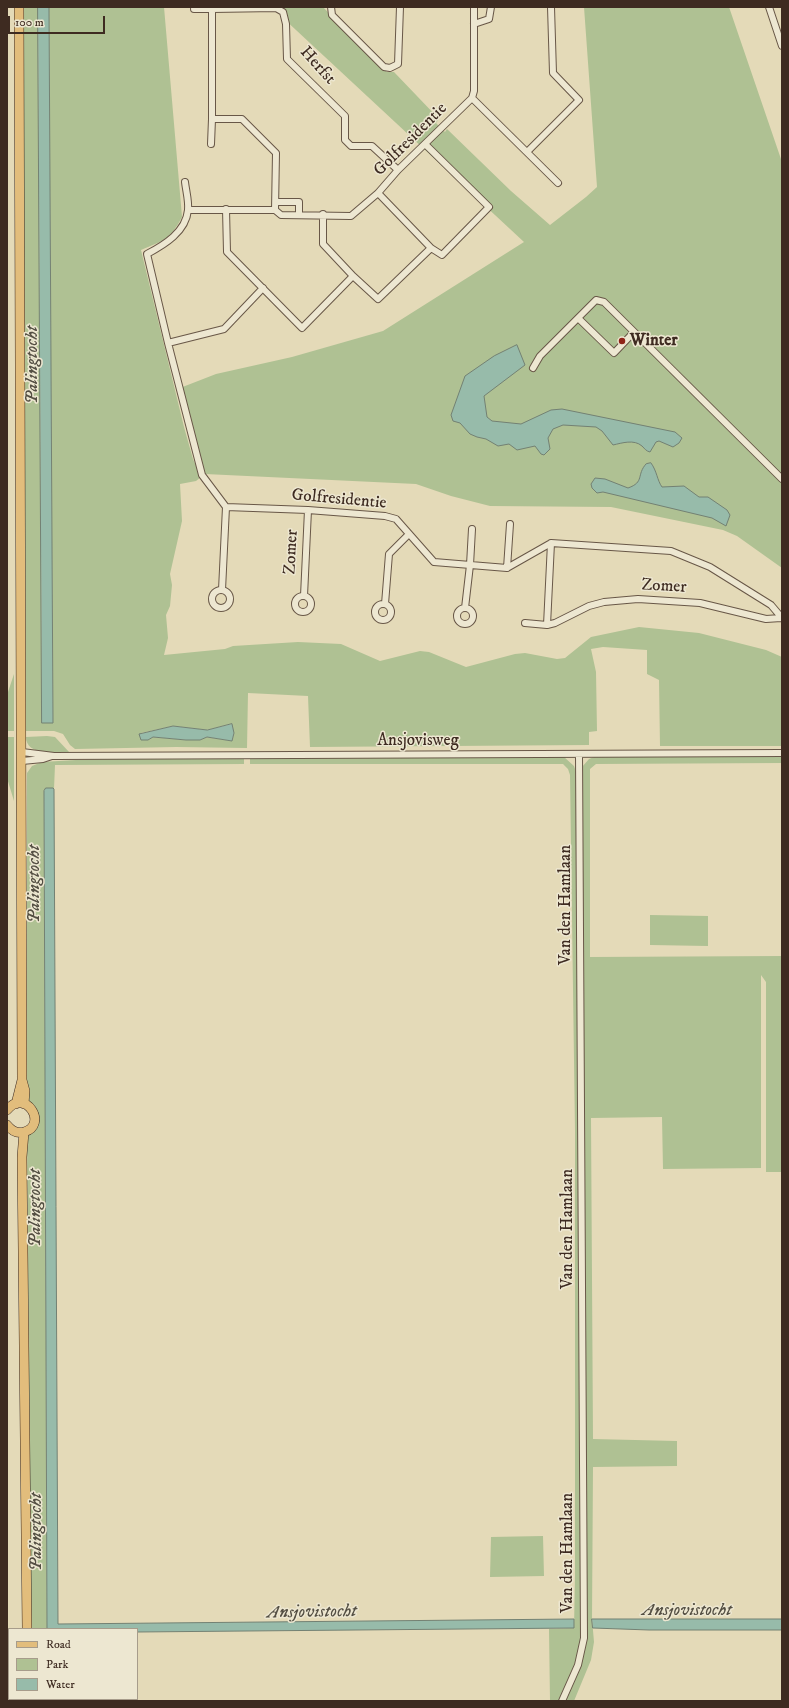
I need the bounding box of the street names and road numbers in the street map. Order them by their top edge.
street label: Herfst [295,43,339,89]
street label: Golfresidentie [370,99,452,181]
street label: Golfresidentie [291,486,387,514]
street label: Zomer [281,529,303,575]
street label: Zomer [641,576,687,598]
street label: Ansjovisweg [377,731,459,751]
street label: Van den Hamlaan [556,845,576,965]
street label: Van den Hamlaan [558,1169,578,1289]
street label: Van den Hamlaan [558,1493,578,1613]

